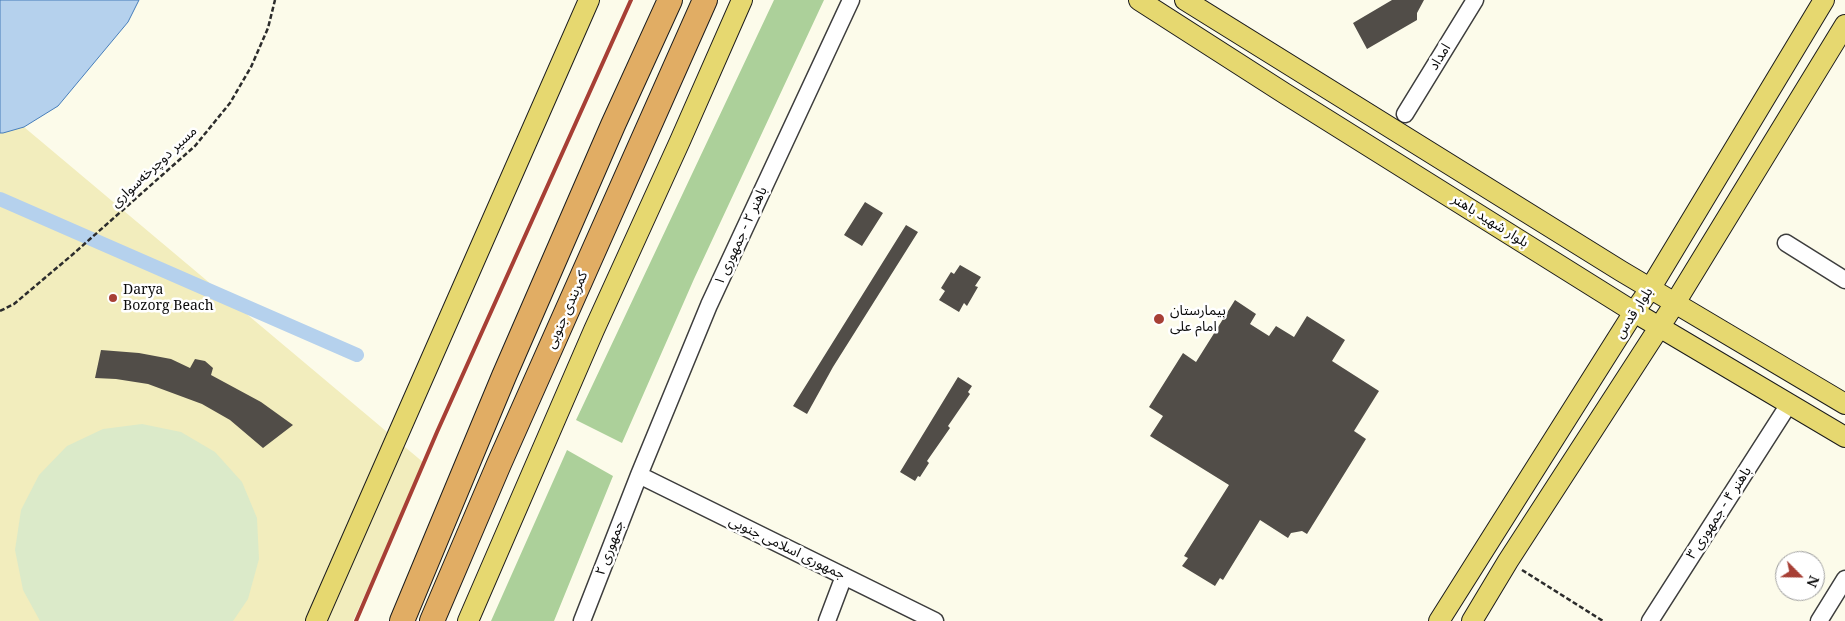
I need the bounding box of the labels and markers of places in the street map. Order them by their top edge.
place label: Darya Bozorg Beach [123,282,214,314]
marker: Darya Bozorg Beach [107,292,119,304]
place label: بیمارستان امام علی [1170,303,1226,336]
marker: بیمارستان امام علی [1152,312,1166,326]

